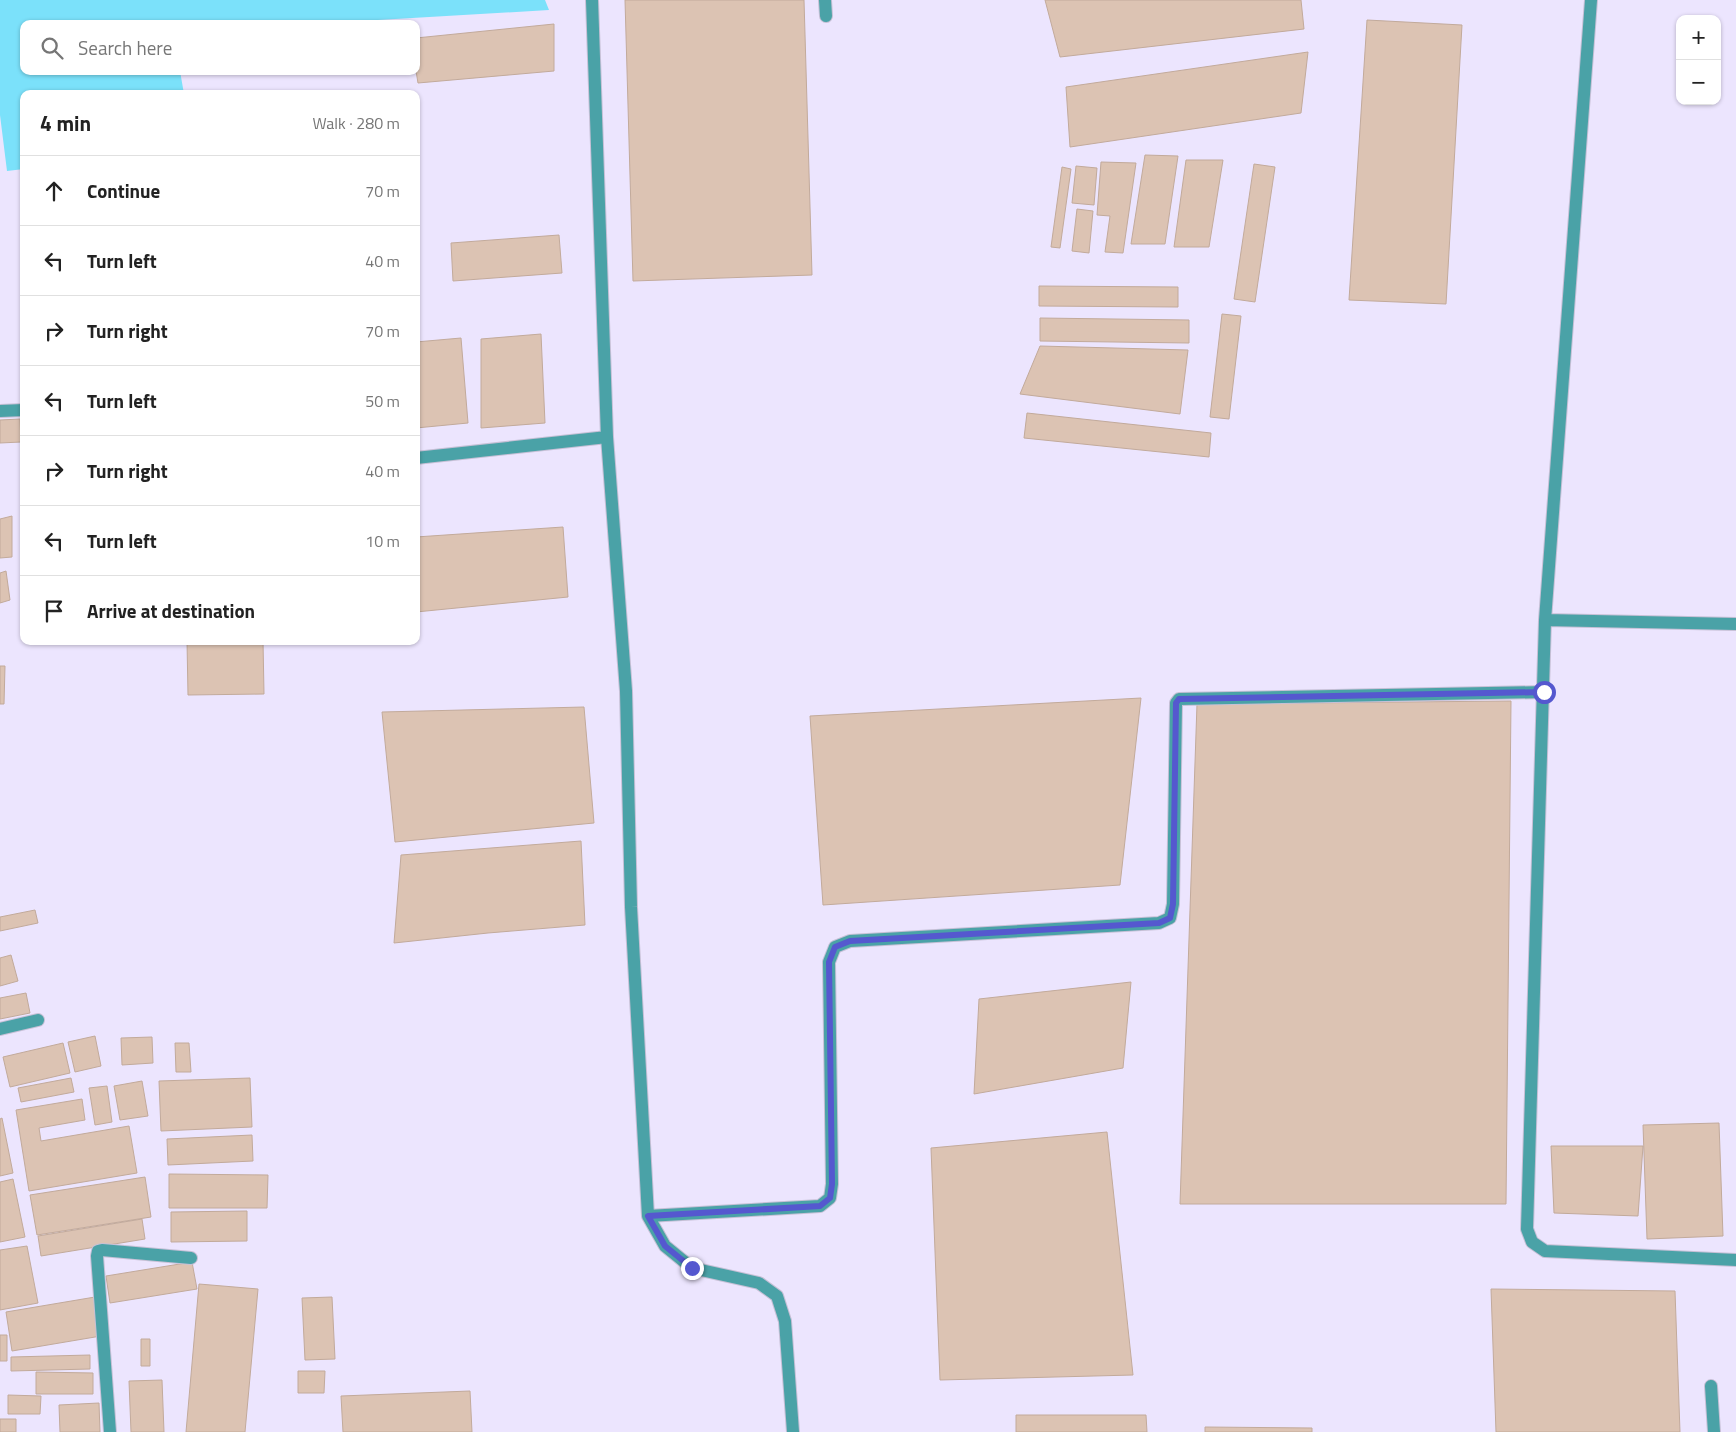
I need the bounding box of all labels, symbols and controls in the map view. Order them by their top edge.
map controls [1676,15,1721,105]
button: + [1676,15,1721,60]
search box [20,20,420,75]
text: Search here [78,33,172,62]
icon: search [38,34,66,62]
button: − [1676,60,1721,105]
text: 4 min [40,107,91,139]
text: Walk · 280 m [312,111,400,135]
text: Continue [87,176,160,205]
icon: ahead [40,177,68,205]
text: 70 m [365,179,400,203]
text: Turn left [87,246,157,275]
icon: left [40,247,68,275]
text: 40 m [365,249,400,273]
text: Turn right [87,316,168,345]
icon: right [40,317,68,345]
text: 70 m [365,319,400,343]
text: Turn left [87,386,157,415]
icon: left [40,387,68,415]
text: 50 m [365,389,400,413]
text: Turn right [87,456,168,485]
icon: right [40,457,68,485]
text: 40 m [365,459,400,483]
text: Turn left [87,526,157,555]
icon: left [40,527,68,555]
text: 10 m [365,529,400,553]
text: Arrive at destination [87,596,255,625]
icon: arrive [40,597,68,625]
route start [1533,681,1556,704]
route end [681,1257,704,1280]

